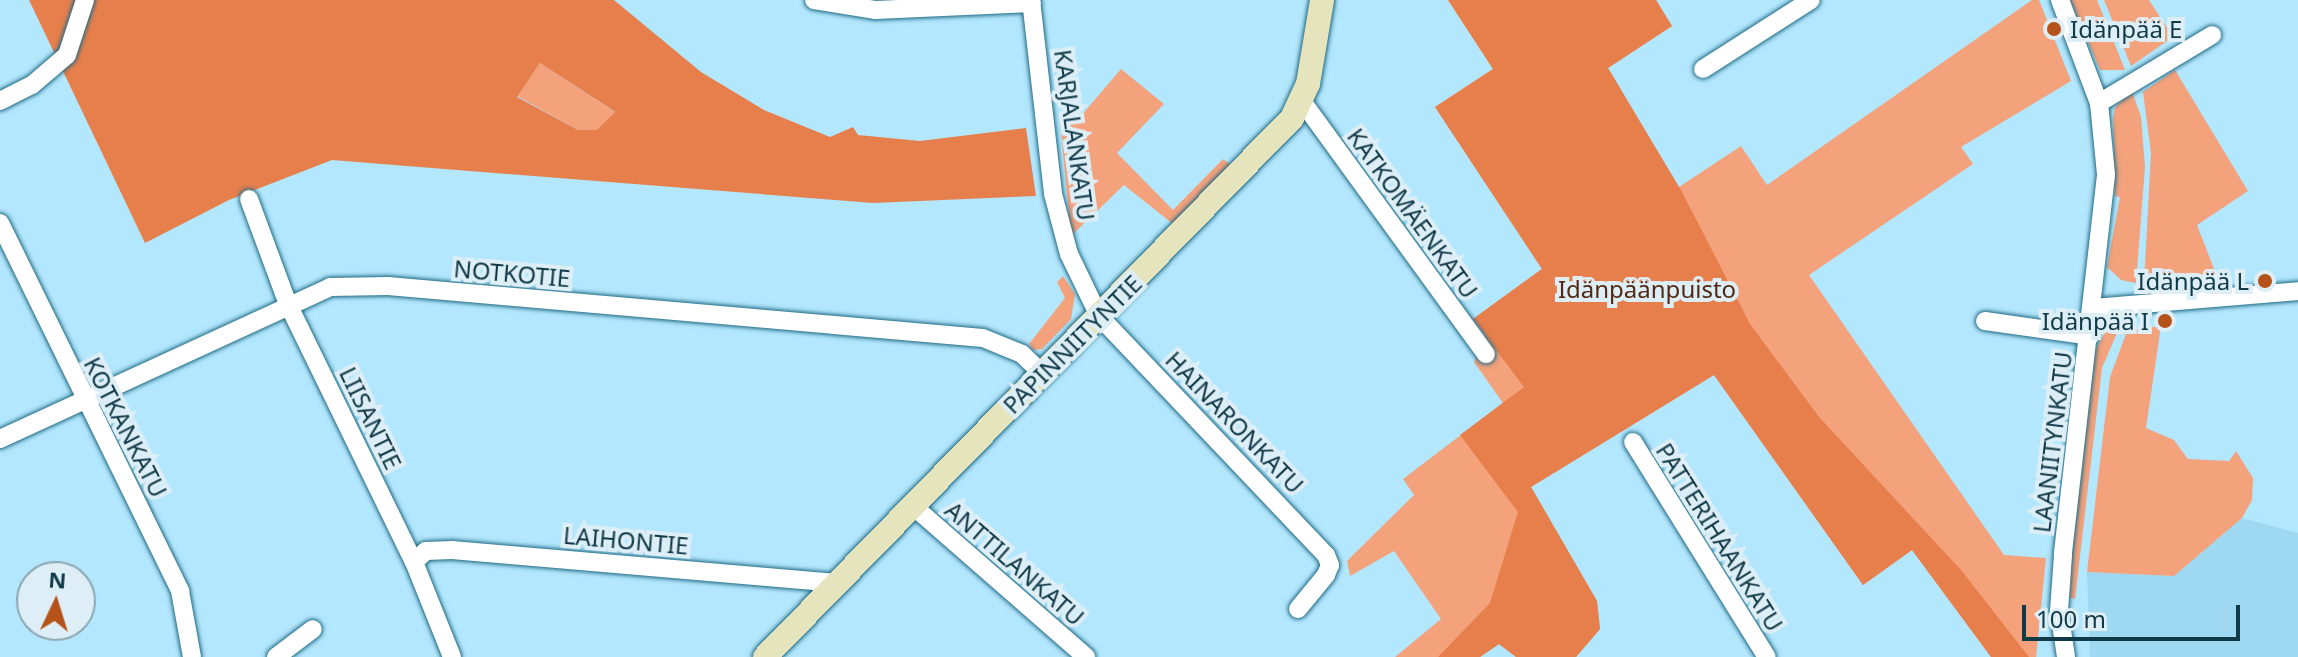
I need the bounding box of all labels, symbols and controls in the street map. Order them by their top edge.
place label: Idänpää E [2070,15,2182,43]
marker: Idänpää E [2045,20,2063,38]
street label: KARJALANKATU [1049,48,1101,222]
street label: KATKOMÄENKATU [1342,122,1484,304]
street label: NOTKOTIE [453,254,571,292]
place label: Idänpää L [2137,267,2249,295]
street label: PAPINNIITYNTIE [997,269,1147,419]
marker: Idänpää L [2256,272,2274,290]
park label: Idänpäänpuisto [1558,275,1736,303]
place label: Idänpää I [2042,307,2149,335]
marker: Idänpää I [2156,312,2174,330]
street label: HAINARONKATU [1160,345,1310,499]
street label: LAANIITYNKATU [2027,350,2077,534]
street label: KOTKANKATU [78,352,174,502]
street label: LIISANTIE [334,362,408,474]
street label: PATTERIHAANKATU [1650,438,1790,636]
street label: ANTTILANKATU [940,495,1090,631]
street label: LAIHONTIE [562,520,690,560]
north arrow [16,561,96,641]
text: N [48,563,67,595]
scale bar [2026,589,2244,639]
text: 100 m [2036,602,2106,635]

